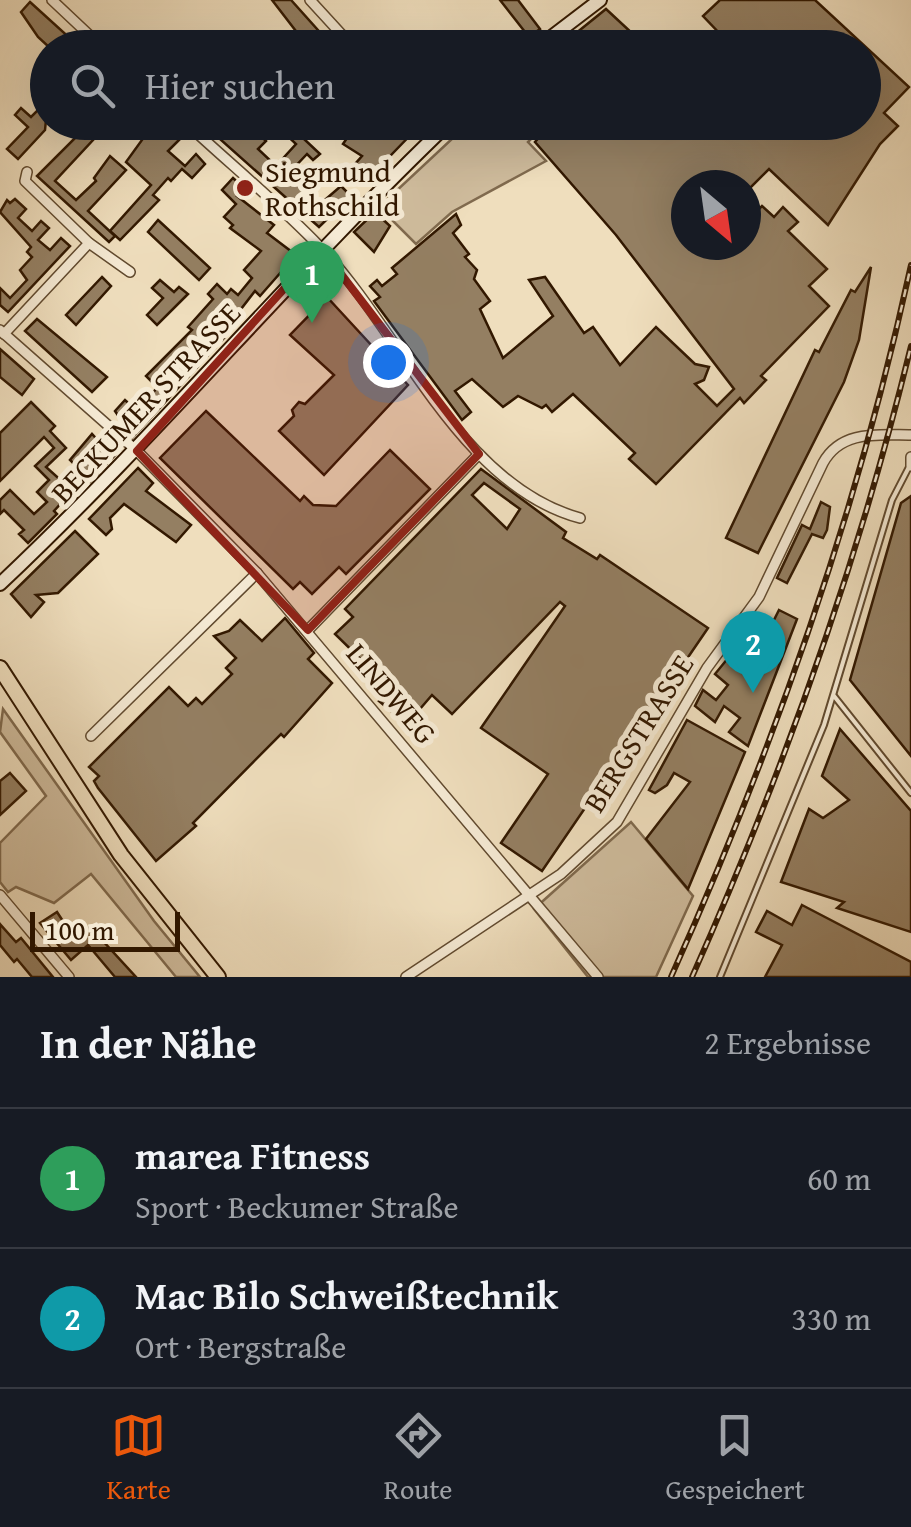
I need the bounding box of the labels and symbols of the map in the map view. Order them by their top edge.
place label: Siegmund Rothschild [265,149,399,227]
north arrow [671,170,761,260]
marker: Siegmund Rothschild [234,177,256,199]
pin: 1 [280,240,344,323]
street label: BECKUMER STRASSE [40,292,250,512]
your location [363,337,414,388]
pin: 2 [720,610,786,693]
street label: LINDWEG [337,633,447,753]
street label: BERGSTRASSE [572,646,704,820]
scale bar [30,907,180,951]

